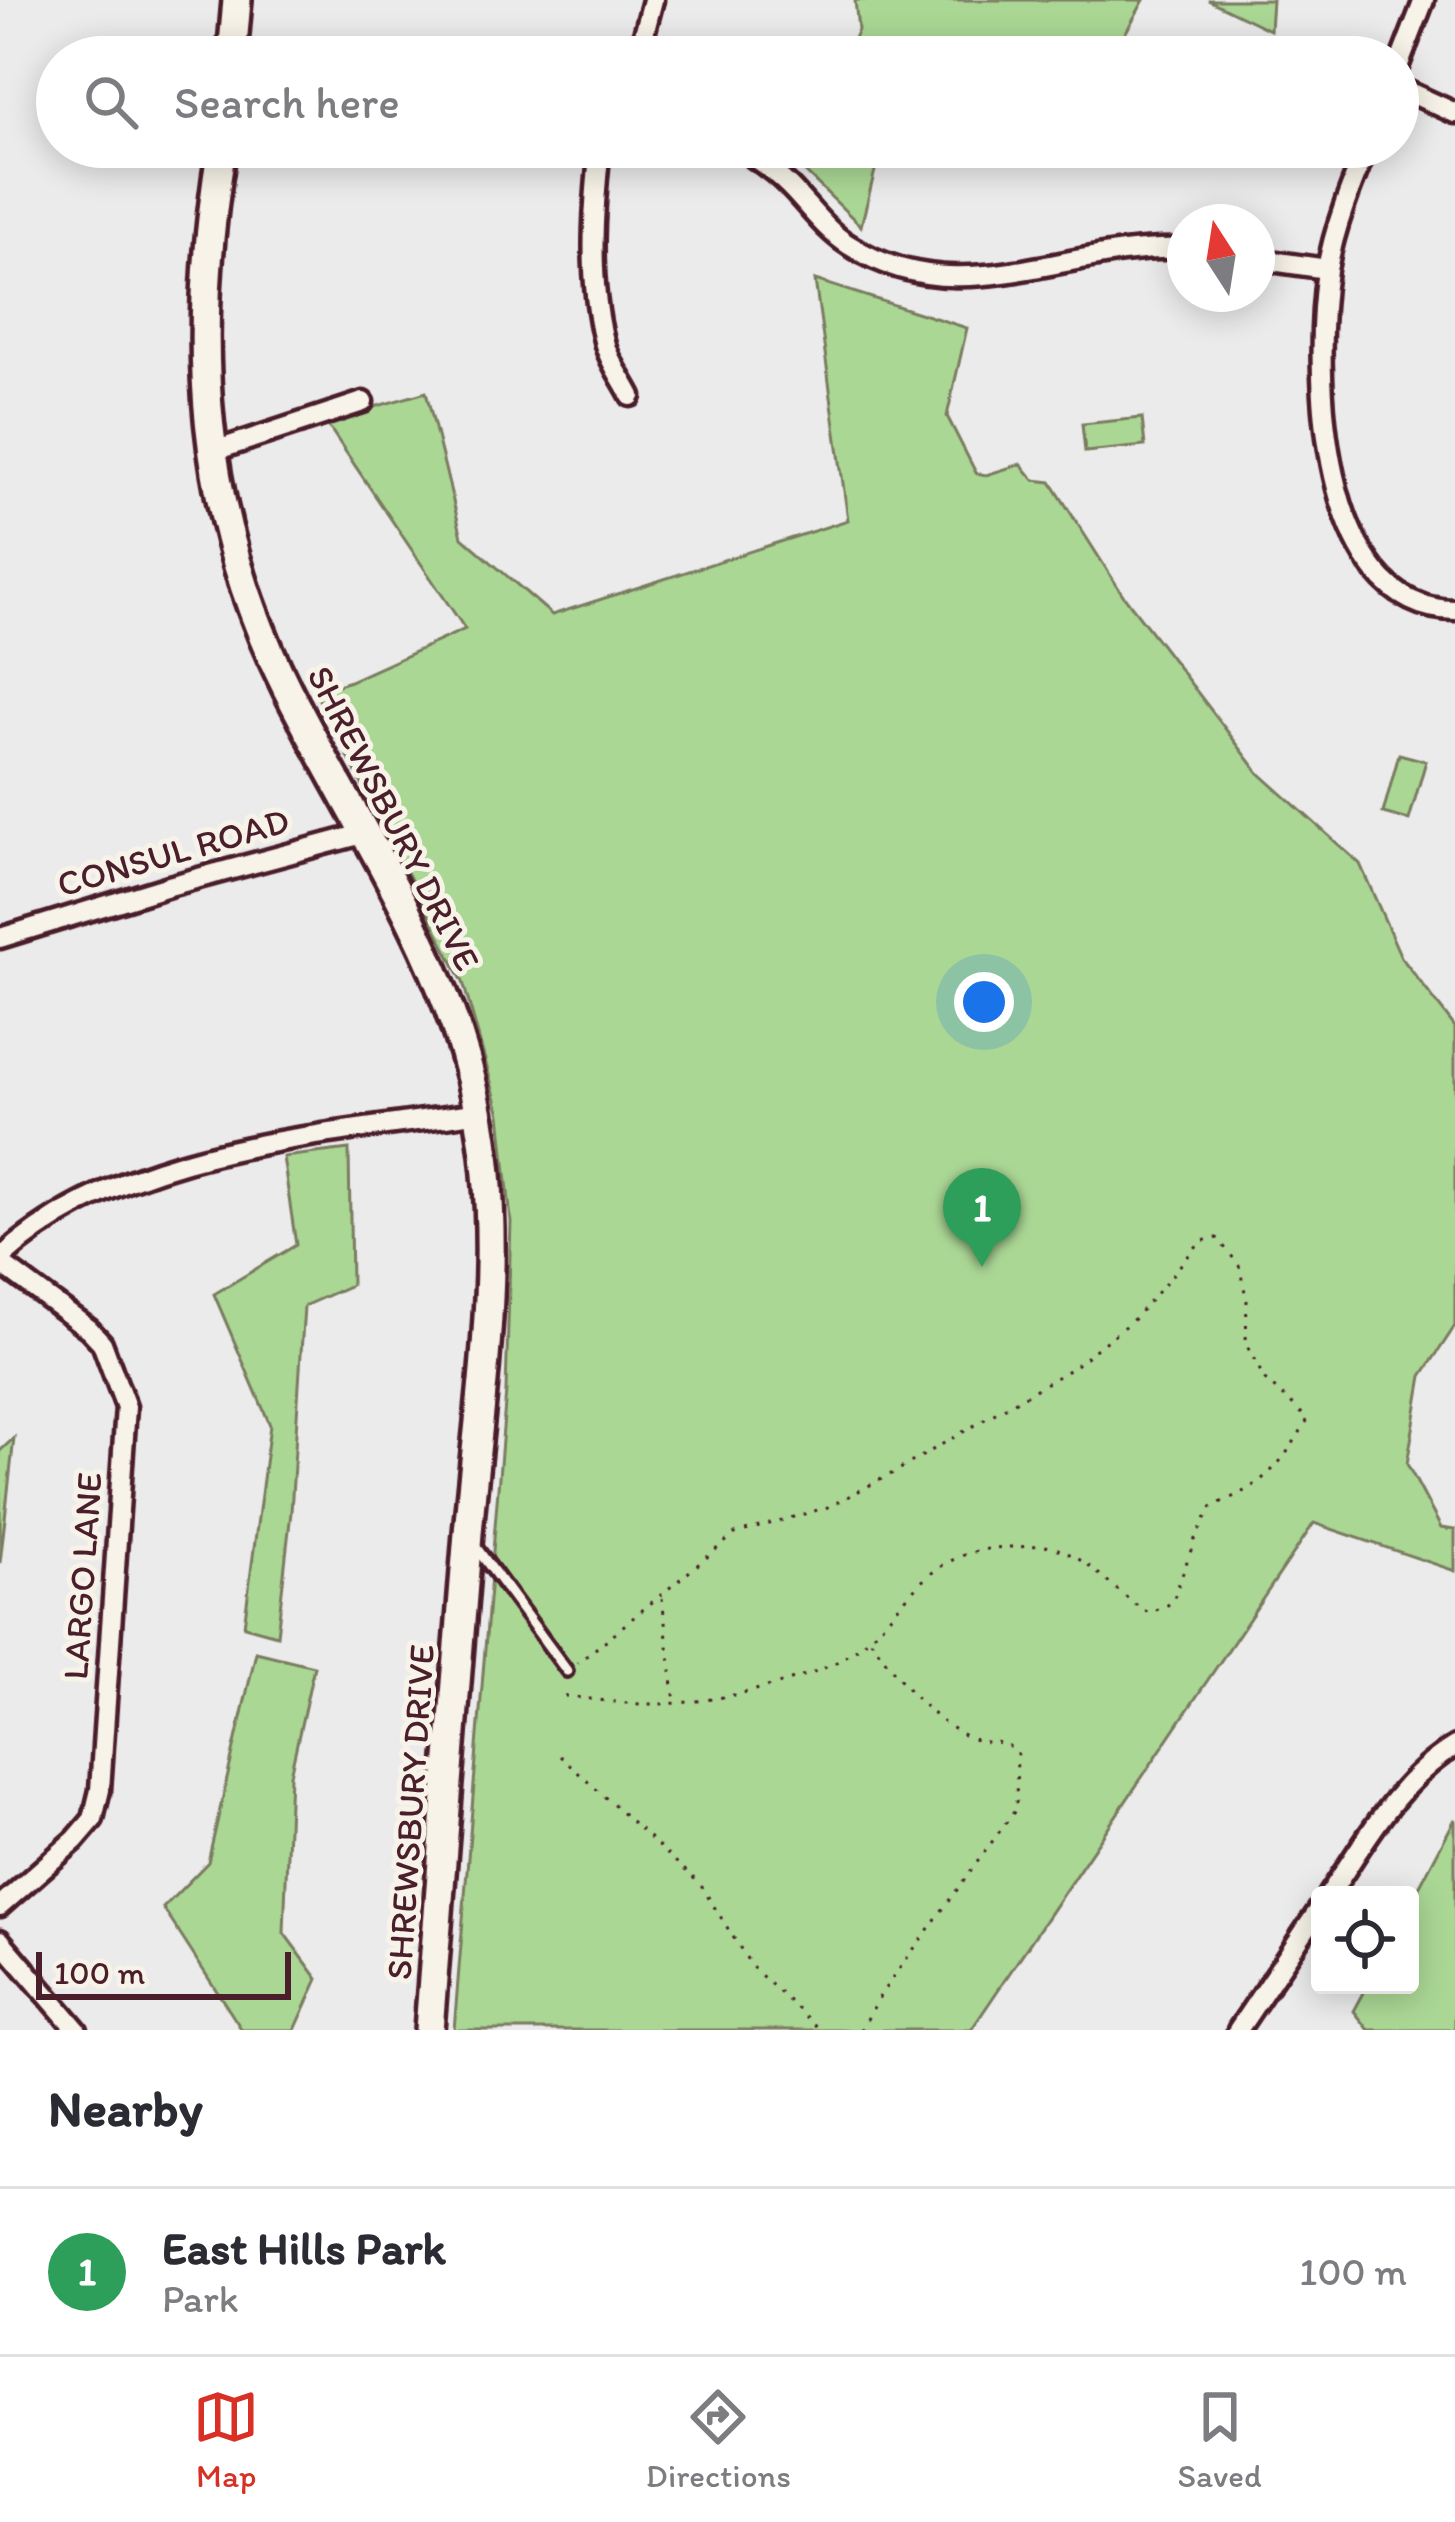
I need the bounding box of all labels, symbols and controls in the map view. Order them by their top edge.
search box [36,36,1419,168]
icon: search [78,69,144,135]
text: Search here [174,75,400,129]
north arrow [1167,204,1275,312]
street label: SHREWSBURY DRIVE [299,659,489,977]
street label: CONSUL ROAD [52,798,294,906]
your location [954,972,1014,1032]
pin: 1 [943,1168,1021,1267]
street label: LARGO LANE [53,1471,111,1681]
street label: SHREWSBURY DRIVE [377,1643,443,1981]
map controls [1311,1886,1419,1994]
button: locate [1311,1886,1419,1994]
scale bar [36,1946,291,1999]
text: 100 m [54,1953,145,1992]
text: Nearby [48,2078,203,2139]
text: East Hills Park [162,2221,446,2275]
text: 1 [78,2248,96,2295]
text: 100 m [1299,2248,1407,2295]
text: Park [162,2275,239,2322]
tab: Map [193,2384,259,2495]
tab: Directions [646,2384,791,2495]
tab: Saved [1178,2384,1262,2495]

